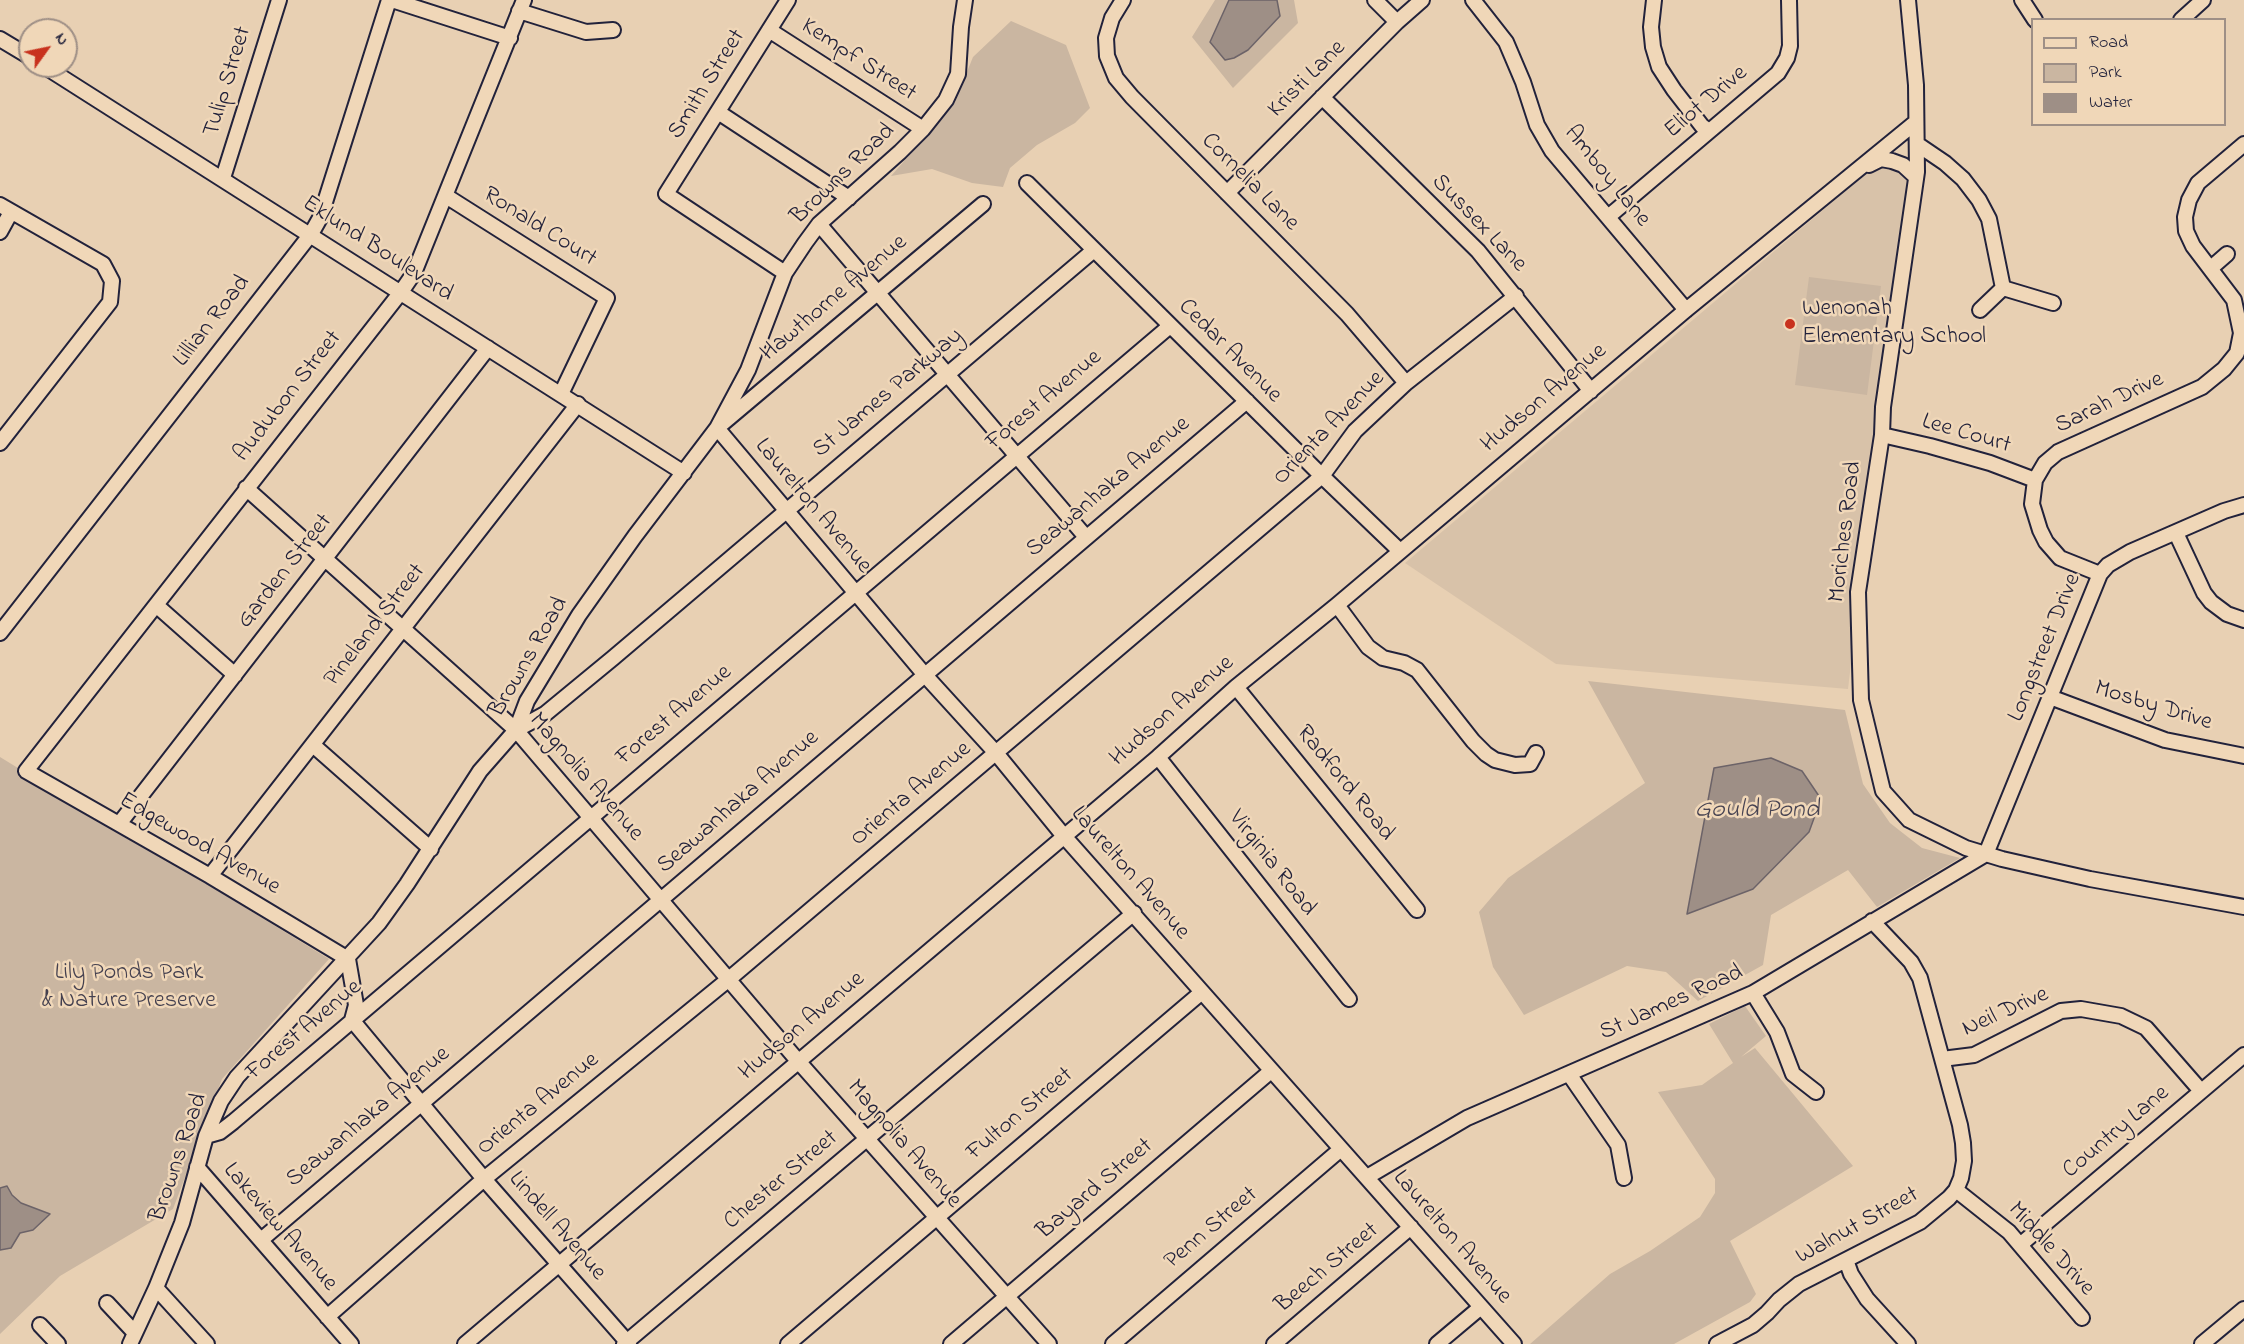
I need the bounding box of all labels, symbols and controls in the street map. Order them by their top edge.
street label: Kempf Street [795,13,921,109]
north arrow [18,18,78,78]
legend [2031,18,2226,126]
street label: Tulip Street [199,23,259,141]
street label: Smith Street [663,25,753,145]
text: N [48,28,74,50]
text: Road [2089,30,2128,56]
street label: Kristi Lane [1263,35,1353,125]
street label: Eliot Drive [1660,60,1754,146]
text: Park [2089,60,2122,86]
text: Water [2089,90,2132,116]
street label: Browns Road [786,118,902,232]
street label: Amboy Lane [1556,120,1656,234]
street label: Cornelia Lane [1194,128,1304,238]
street label: Sussex Lane [1424,169,1532,279]
street label: Ronald Court [477,182,601,274]
street label: Eklund Boulevard [296,190,458,310]
street label: Hawthorne Avenue [756,229,914,369]
street label: Lillian Road [168,270,258,374]
street label: Cedar Avenue [1171,294,1287,410]
place label: Wenonah Elementary School [1802,296,1986,352]
marker: Wenonah Elementary School [1783,317,1797,331]
street label: St James Parkway [808,323,970,465]
street label: Audubon Street [229,325,349,469]
street label: Hudson Avenue [1476,338,1614,460]
street label: Forest Avenue [981,344,1109,458]
street label: Orienta Avenue [1268,365,1392,493]
street label: Sarah Drive [2051,366,2169,442]
street label: Lee Court [1918,409,2014,461]
street label: Seawanhaka Avenue [1021,411,1197,565]
street label: Laurelton Avenue [747,433,877,581]
street label: Moriches Road [1824,460,1870,604]
street label: Garden Street [232,509,340,635]
street label: Pineland Street [319,559,433,693]
street label: Longstreet Drive [2003,570,2089,726]
street label: Browns Road [484,593,576,723]
street label: Hudson Avenue [1105,650,1241,774]
street label: Forest Avenue [611,659,739,773]
street label: Mosby Drive [2091,675,2215,739]
street label: Magnolia Avenue [521,708,649,848]
street label: Radford Road [1288,720,1400,848]
street label: Seawanhaka Avenue [652,725,826,881]
street label: Orienta Avenue [846,736,978,854]
street label: Edgewood Avenue [113,787,285,903]
water label: Gould Pond [1695,796,1819,828]
street label: Laurelton Avenue [1063,801,1195,947]
street label: Virginia Road [1221,805,1321,923]
park label: Lily Ponds Park & Nature Preserve [42,960,216,1016]
street label: St James Road [1596,960,1748,1048]
street label: Hudson Avenue [734,966,872,1088]
street label: Forest Avenue [241,974,369,1088]
street label: Neil Drive [1958,981,2054,1045]
street label: Seawanhaka Avenue [281,1041,457,1195]
street label: Orienta Avenue [472,1047,606,1163]
street label: Fulton Street [962,1062,1080,1168]
street label: Magnolia Avenue [839,1075,967,1215]
street label: Country Lane [2058,1080,2176,1186]
street label: Browns Road [145,1090,215,1226]
street label: Chester Street [719,1125,845,1237]
street label: Bayard Street [1032,1133,1160,1247]
street label: Lakeview Avenue [215,1158,343,1298]
street label: Laurelton Avenue [1385,1165,1517,1311]
street label: Lindell Avenue [501,1167,611,1287]
street label: Penn Street [1159,1182,1265,1276]
street label: Walnut Street [1792,1182,1924,1272]
street label: Middle Drive [2000,1197,2100,1303]
street label: Beech Street [1270,1217,1386,1321]

